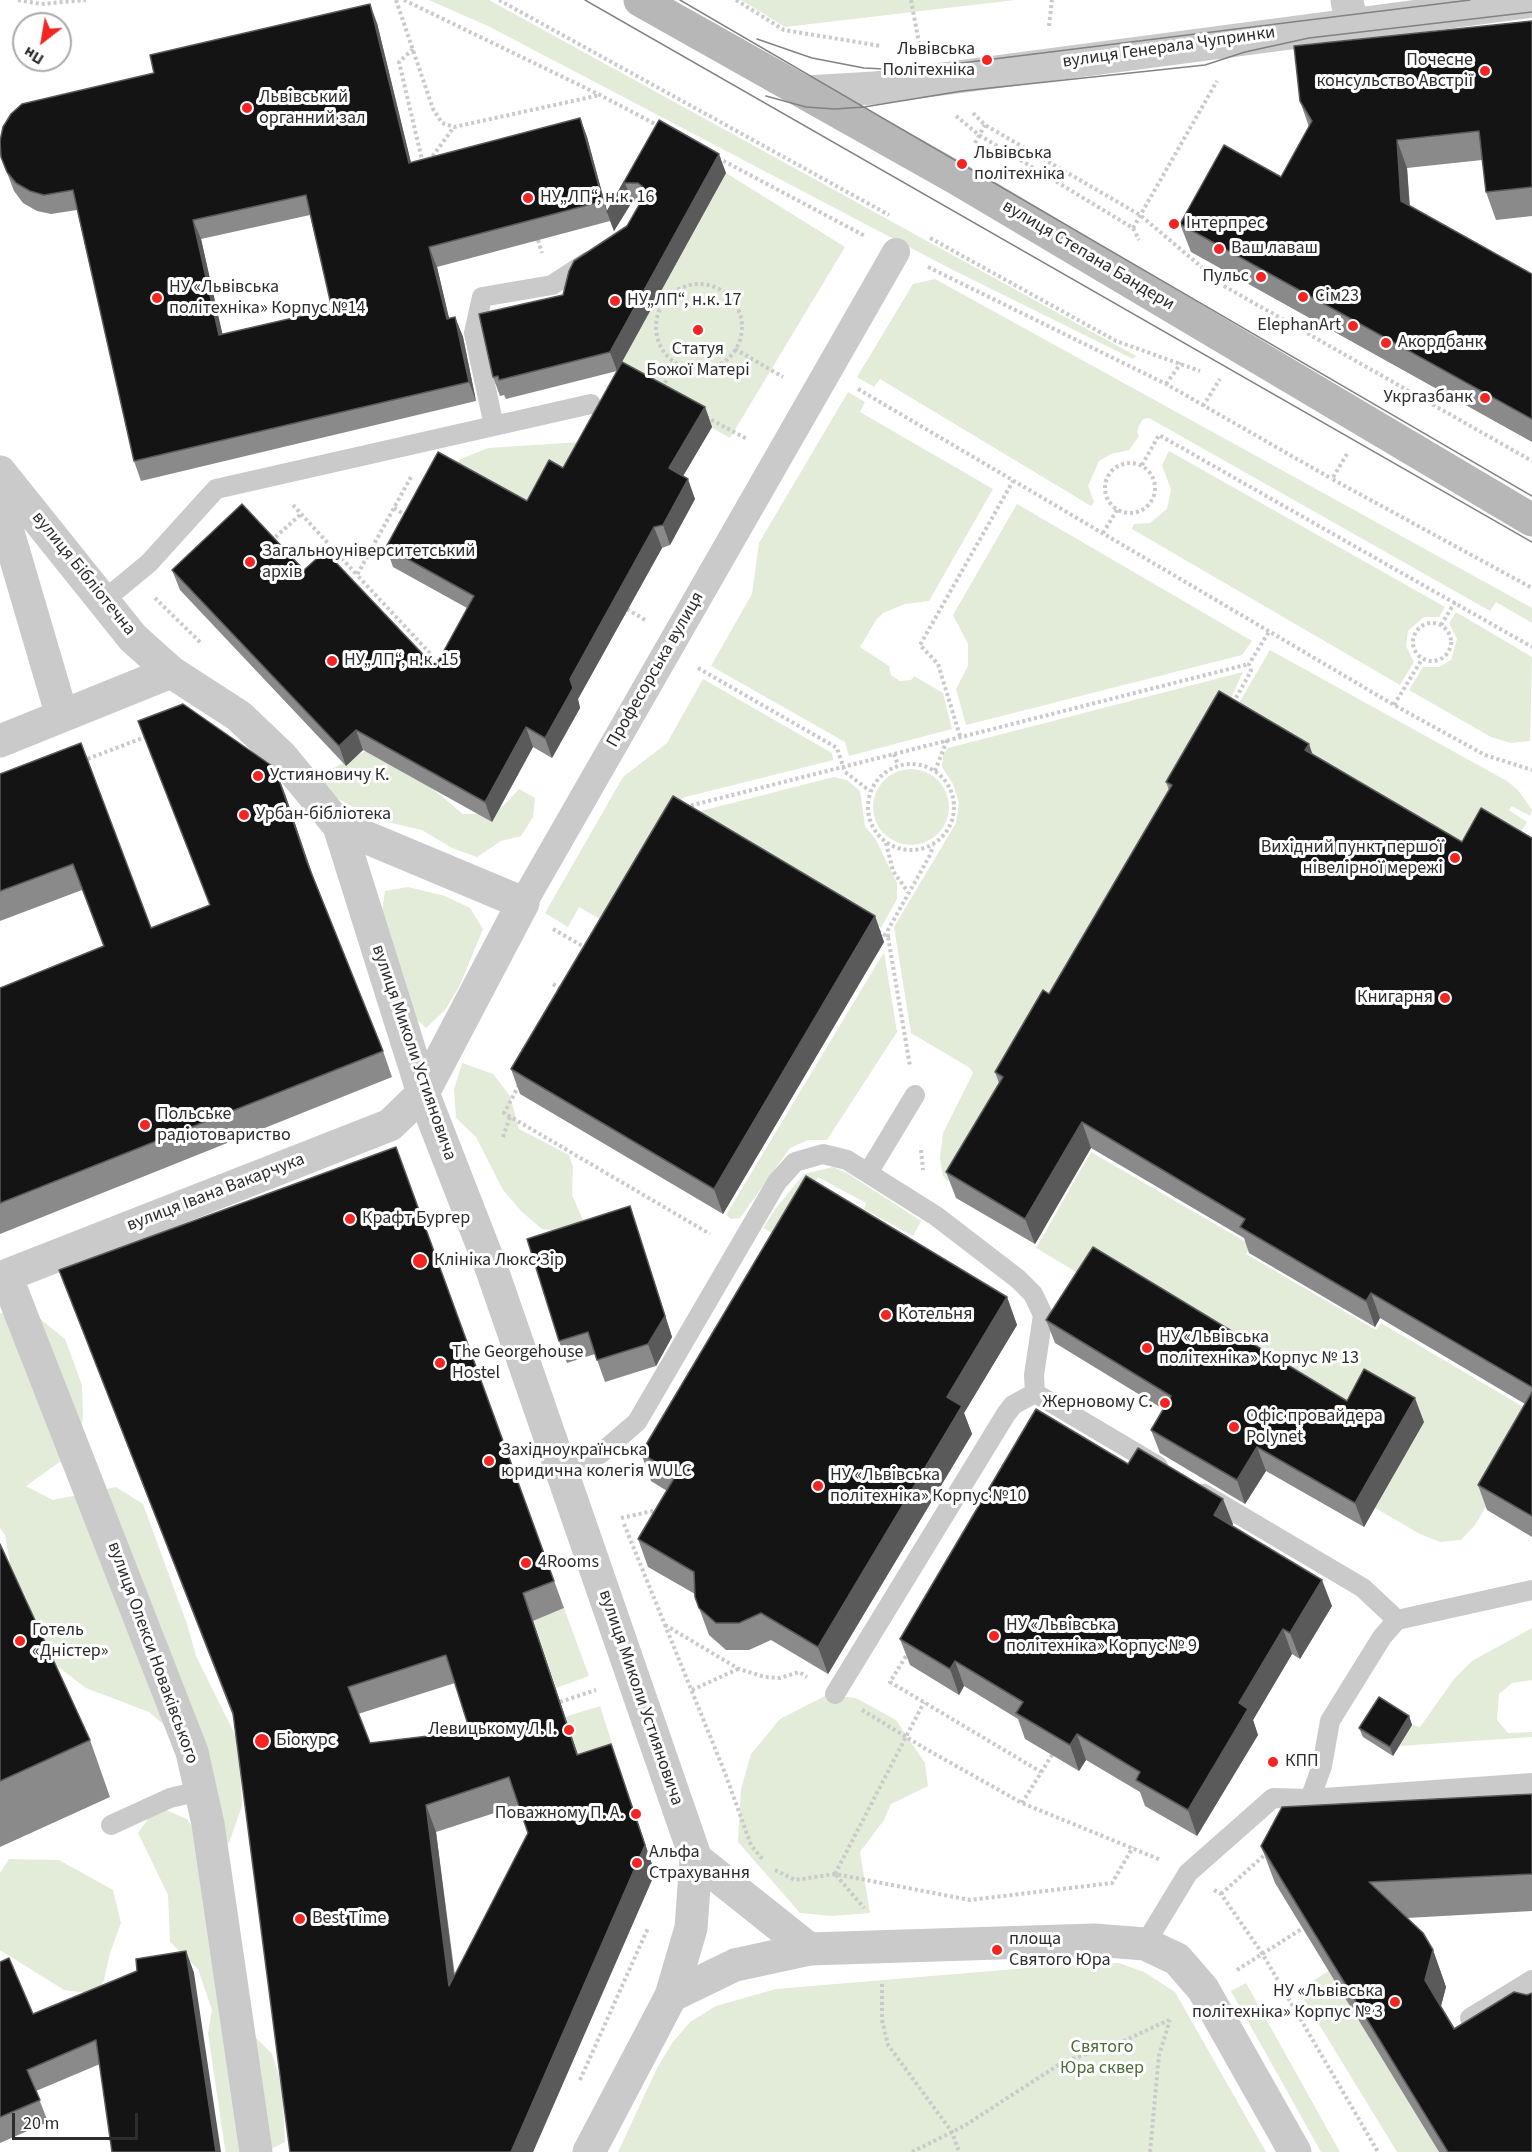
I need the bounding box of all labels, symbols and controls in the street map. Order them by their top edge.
north arrow [12,12,72,72]
street label: вулиця Генерала Чупринки [1061,22,1277,74]
place label: Львівська Політехніка [882,39,975,82]
text: Пн [20,41,48,70]
place label: Почесне консульство Австрії [1316,50,1473,92]
marker: Львівська Політехніка [980,53,994,67]
marker: Почесне консульство Австрії [1478,64,1492,78]
place label: Львівський органний зал [259,87,366,130]
marker: Львівський органний зал [240,101,254,115]
place label: Львівська політехніка [974,143,1065,186]
marker: Львівська політехніка [955,157,969,171]
place label: НУ„ЛП“, н.к. 16 [540,187,654,209]
marker: НУ„ЛП“, н.к. 16 [521,191,535,205]
street label: вулиця Степана Бандери [998,196,1178,316]
place label: Інтерпрес [1186,213,1265,235]
marker: Інтерпрес [1167,217,1181,231]
place label: Ваш лаваш [1231,238,1318,260]
marker: Ваш лаваш [1212,242,1226,256]
place label: Пульс [1203,266,1249,288]
marker: Пульс [1254,270,1268,284]
place label: НУ «Львівська політехніка» Корпус №14 [169,277,365,320]
place label: Сім23 [1315,286,1359,308]
place label: НУ„ЛП“, н.к. 17 [627,290,741,312]
marker: Сім23 [1296,290,1310,304]
marker: НУ «Львівська політехніка» Корпус №14 [150,291,164,305]
marker: НУ„ЛП“, н.к. 17 [608,294,622,308]
place label: ElephanArt [1257,315,1341,337]
marker: ElephanArt [1346,319,1360,333]
marker: Статуя Божої Матері [691,323,705,337]
place label: Акордбанк [1398,332,1483,354]
marker: Акордбанк [1379,336,1393,350]
place label: Статуя Божої Матері [646,339,750,382]
place label: Укргазбанк [1384,387,1473,409]
marker: Укргазбанк [1478,391,1492,405]
street label: вулиця Бібліотечна [26,508,140,640]
place label: Загальноуніверситетський архів [262,541,476,584]
marker: Загальноуніверситетський архів [243,555,257,569]
street label: Професорська вулиця [603,588,709,752]
place label: НУ„ЛП“, н.к. 15 [344,650,458,672]
marker: НУ„ЛП“, н.к. 15 [325,654,339,668]
place label: Устияновичу К. [270,765,390,787]
marker: Устияновичу К. [251,769,265,783]
place label: Урбан-бібліотека [256,804,391,826]
marker: Урбан-бібліотека [237,808,251,822]
place label: Вихідний пункт першої нівелірної мережі [1261,837,1443,880]
marker: Вихідний пункт першої нівелірної мережі [1448,851,1462,865]
street label: вулиця Миколи Устияновича [366,942,460,1164]
place label: Книгарня [1357,987,1433,1009]
marker: Книгарня [1438,991,1452,1005]
place label: Польське радіотовариство [157,1104,291,1146]
marker: Польське радіотовариство [138,1118,152,1132]
street label: вулиця Івана Вакарчука [124,1149,308,1237]
place label: Крафт Бургер [362,1208,470,1230]
marker: Крафт Бургер [343,1212,357,1226]
place label: Клініка Люкс Зір [434,1250,564,1272]
marker: Клініка Люкс Зір [411,1252,429,1270]
place label: Котельня [898,1304,972,1326]
marker: Котельня [879,1308,893,1322]
place label: НУ «Львівська політехніка» Корпус № 13 [1159,1327,1359,1370]
marker: НУ «Львівська політехніка» Корпус № 13 [1140,1341,1154,1355]
place label: The Georgehouse Hostel [452,1342,583,1384]
marker: The Georgehouse Hostel [433,1356,447,1370]
place label: Жерновому С. [1042,1392,1153,1414]
marker: Жерновому С. [1158,1396,1172,1410]
place label: Офіс провайдера Polynet [1246,1406,1383,1448]
marker: Офіс провайдера Polynet [1227,1420,1241,1434]
place label: Західноукраїнська юридична колегія WULC [501,1440,692,1482]
marker: Західноукраїнська юридична колегія WULC [482,1454,496,1468]
place label: НУ «Львівська політехніка» Корпус №10 [830,1465,1026,1508]
marker: НУ «Львівська політехніка» Корпус №10 [811,1479,825,1493]
street label: вулиця Олекси Новаківського [102,1539,202,1767]
place label: 4Rooms [538,1552,599,1574]
marker: 4Rooms [519,1556,533,1570]
street label: вулиця Миколи Устияновича [593,1587,687,1809]
place label: НУ «Львівська політехніка» Корпус № 9 [1006,1615,1197,1658]
place label: Готель «Дністер» [32,1620,109,1662]
marker: НУ «Львівська політехніка» Корпус № 9 [987,1629,1001,1643]
marker: Готель «Дністер» [13,1634,27,1648]
place label: Левицькому Л. І. [428,1719,557,1741]
marker: Левицькому Л. І. [562,1723,576,1737]
place label: Біокурс [276,1730,336,1752]
marker: Біокурс [253,1732,271,1750]
place label: КПП [1285,1751,1319,1773]
marker: КПП [1266,1755,1280,1769]
place label: Поважному П. А. [495,1803,624,1825]
marker: Поважному П. А. [629,1807,643,1821]
place label: Альфа Страхування [649,1842,750,1884]
marker: Альфа Страхування [630,1856,644,1870]
place label: Best Time [312,1908,386,1930]
marker: Best Time [293,1912,307,1926]
place label: площа Святого Юра [1009,1929,1111,1972]
marker: площа Святого Юра [990,1943,1004,1957]
place label: НУ «Львівська політехніка» Корпус № 3 [1192,1981,1383,2024]
marker: НУ «Львівська політехніка» Корпус № 3 [1388,1995,1402,2009]
park label: Святого Юра сквер [1060,2037,1144,2080]
scale bar [15,2101,141,2139]
text: 20 m [23,2111,59,2136]

